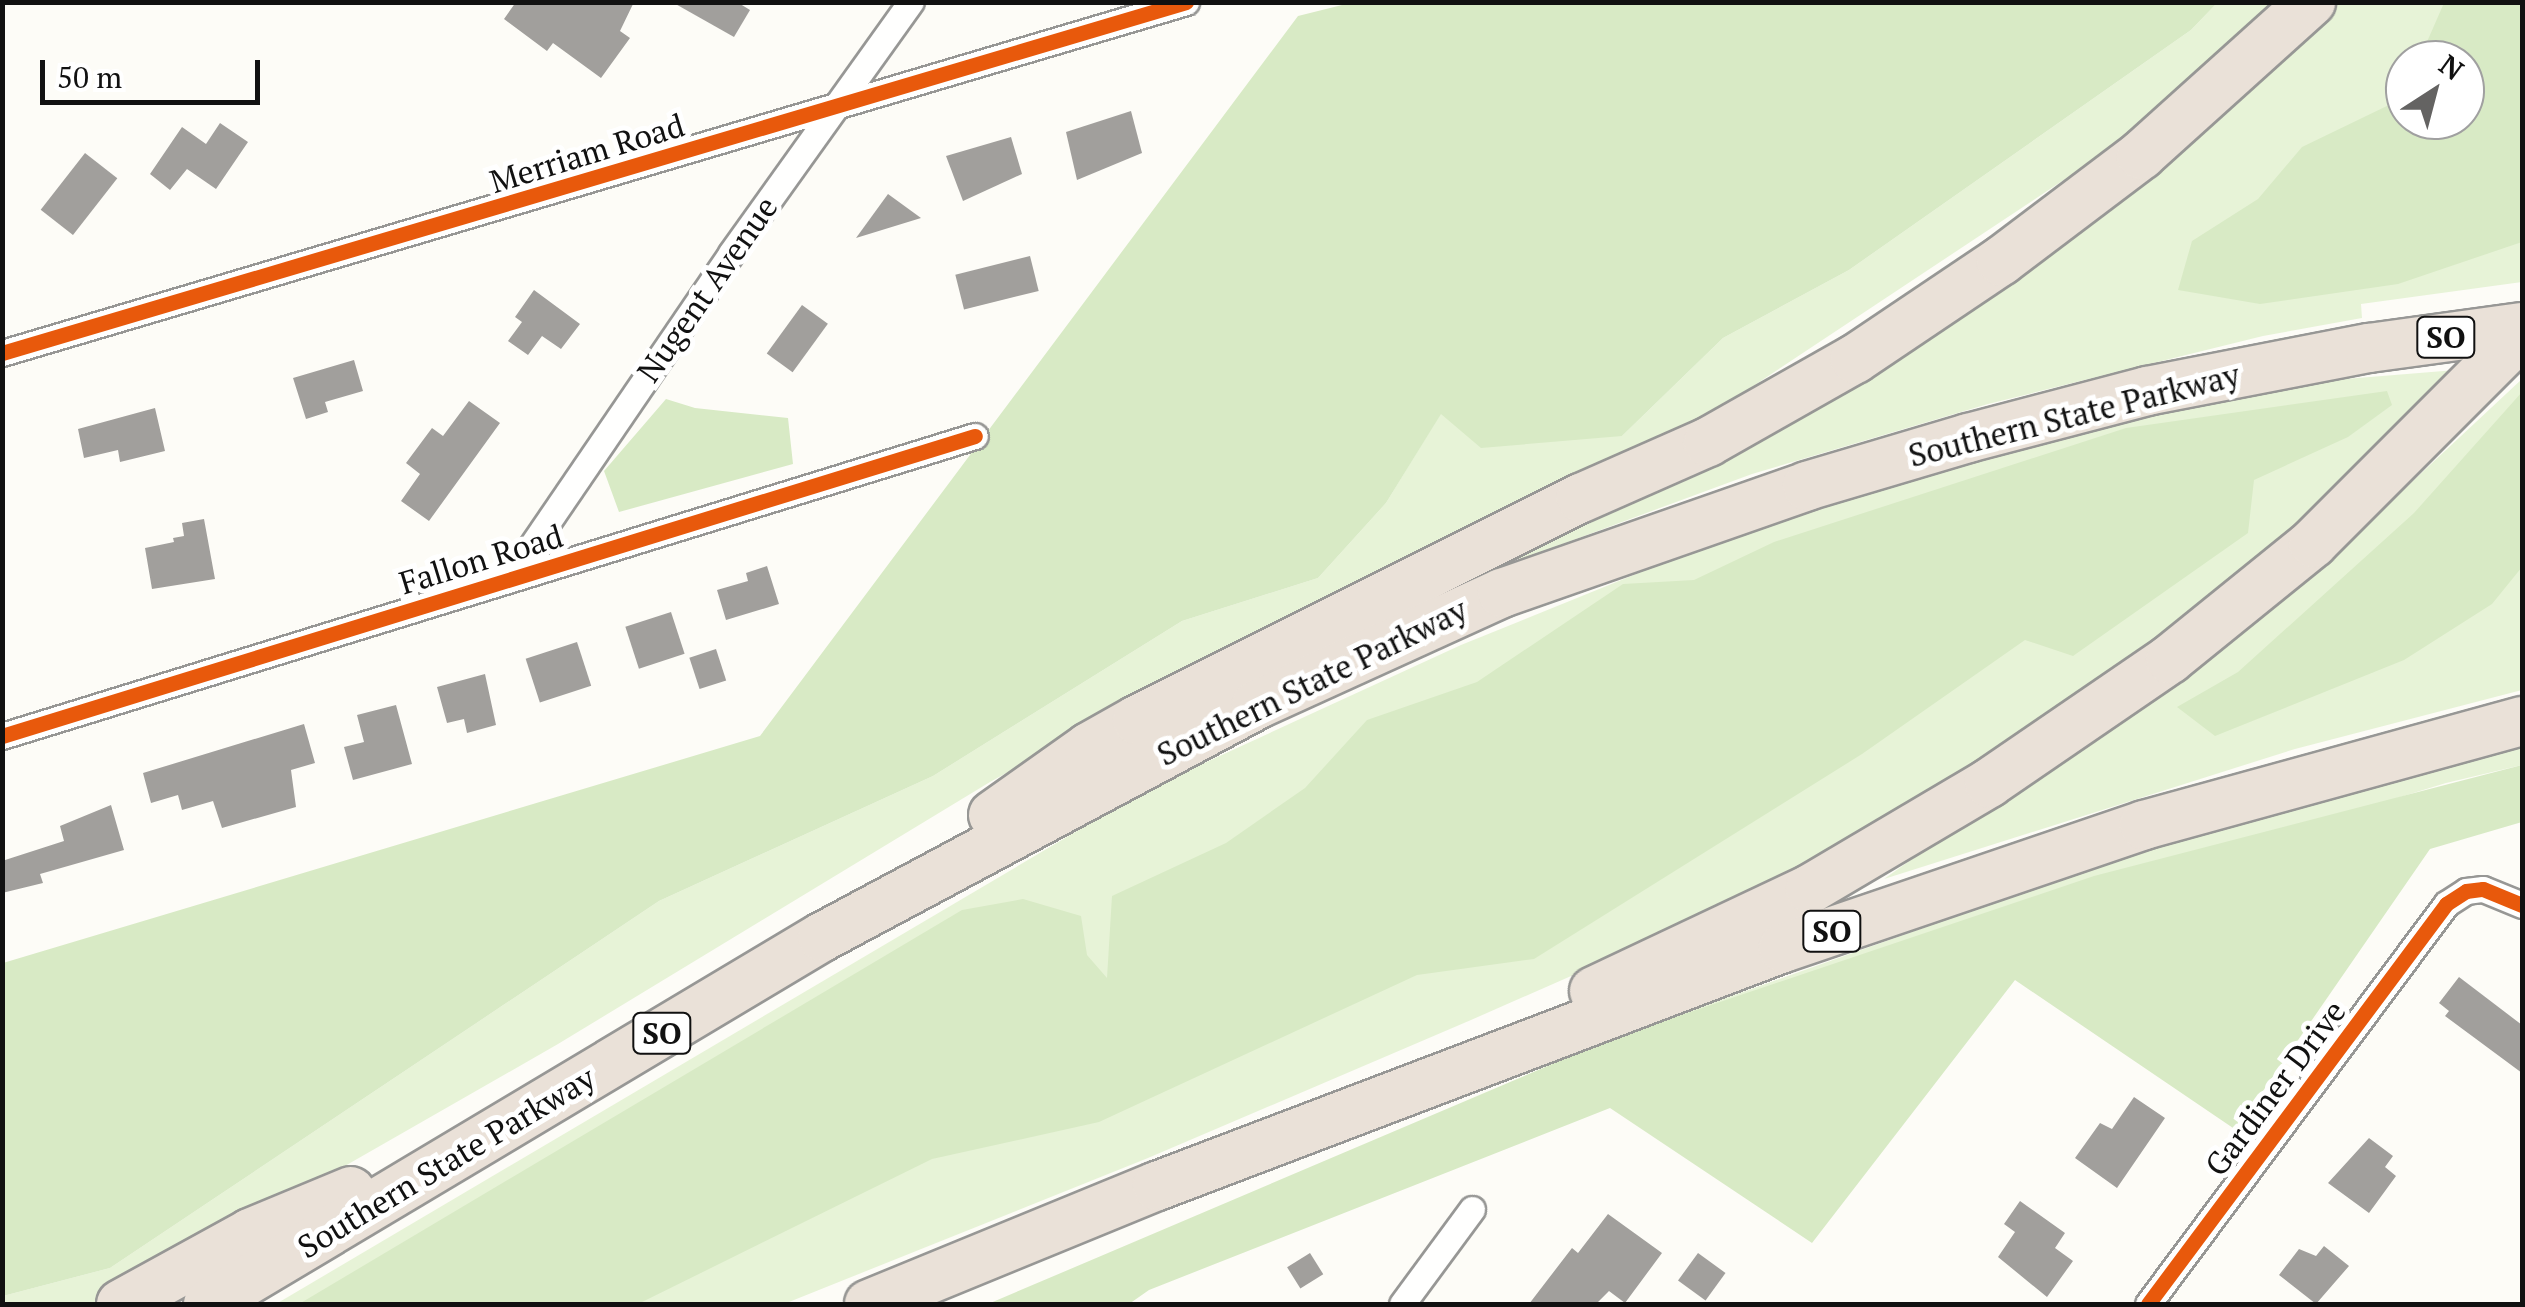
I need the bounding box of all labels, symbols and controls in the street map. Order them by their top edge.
scale bar [45,40,265,102]
north arrow [2385,40,2485,140]
text: N [2432,46,2471,88]
text: 50 m [57,57,122,97]
street label: Merriam Road [485,105,689,201]
street label: Nugent Avenue [629,189,785,389]
road number: SO [2416,312,2476,362]
street label: Southern State Parkway [1905,355,2243,475]
street label: Fallon Road [395,516,567,602]
street label: Southern State Parkway [1151,590,1473,774]
road number: SO [1802,906,1862,956]
street label: Gardiner Drive [2197,993,2353,1183]
road number: SO [632,1008,692,1058]
street label: Southern State Parkway [291,1058,601,1266]

